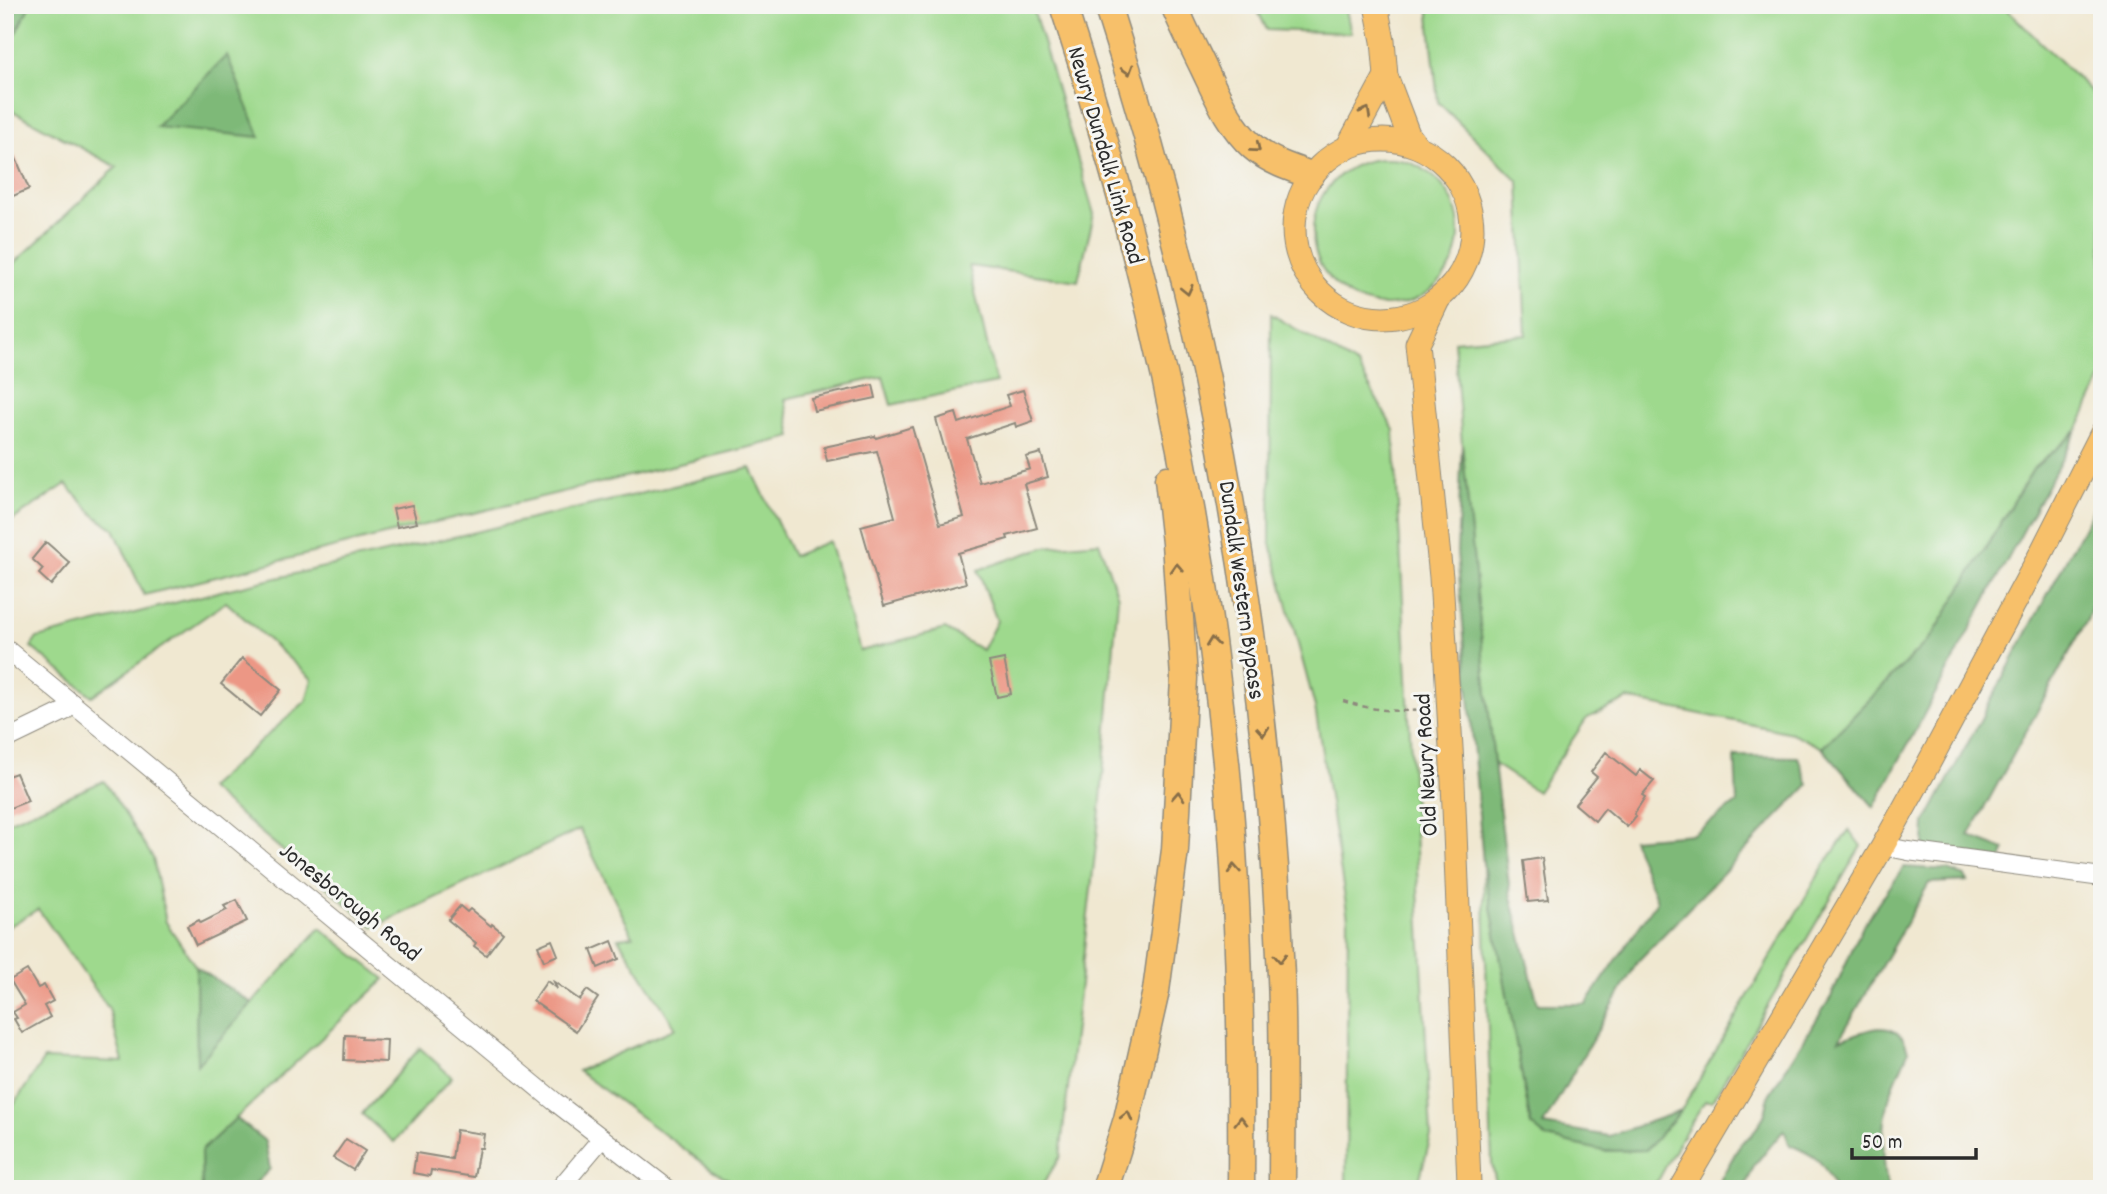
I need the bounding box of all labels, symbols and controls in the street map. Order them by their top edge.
street label: Newry Dundalk Link Road [1057,43,1151,269]
one-way arrow [1120,64,1135,76]
one-way arrow [1358,107,1371,119]
one-way arrow [1247,140,1260,152]
one-way arrow [1179,284,1193,296]
street label: Dundalk Western Bypass [1208,479,1272,702]
one-way arrow [1170,563,1185,574]
one-way arrow [1204,636,1219,648]
street label: Old Newry Road [1407,692,1449,837]
one-way arrow [1255,726,1270,737]
one-way arrow [1170,790,1185,801]
street label: Jonesborough Road [271,835,427,971]
one-way arrow [1227,863,1242,874]
one-way arrow [1272,953,1287,964]
one-way arrow [1119,1111,1133,1123]
one-way arrow [1233,1115,1249,1125]
scale bar [1852,1117,1976,1161]
text: 50 m [1862,1129,1902,1159]

